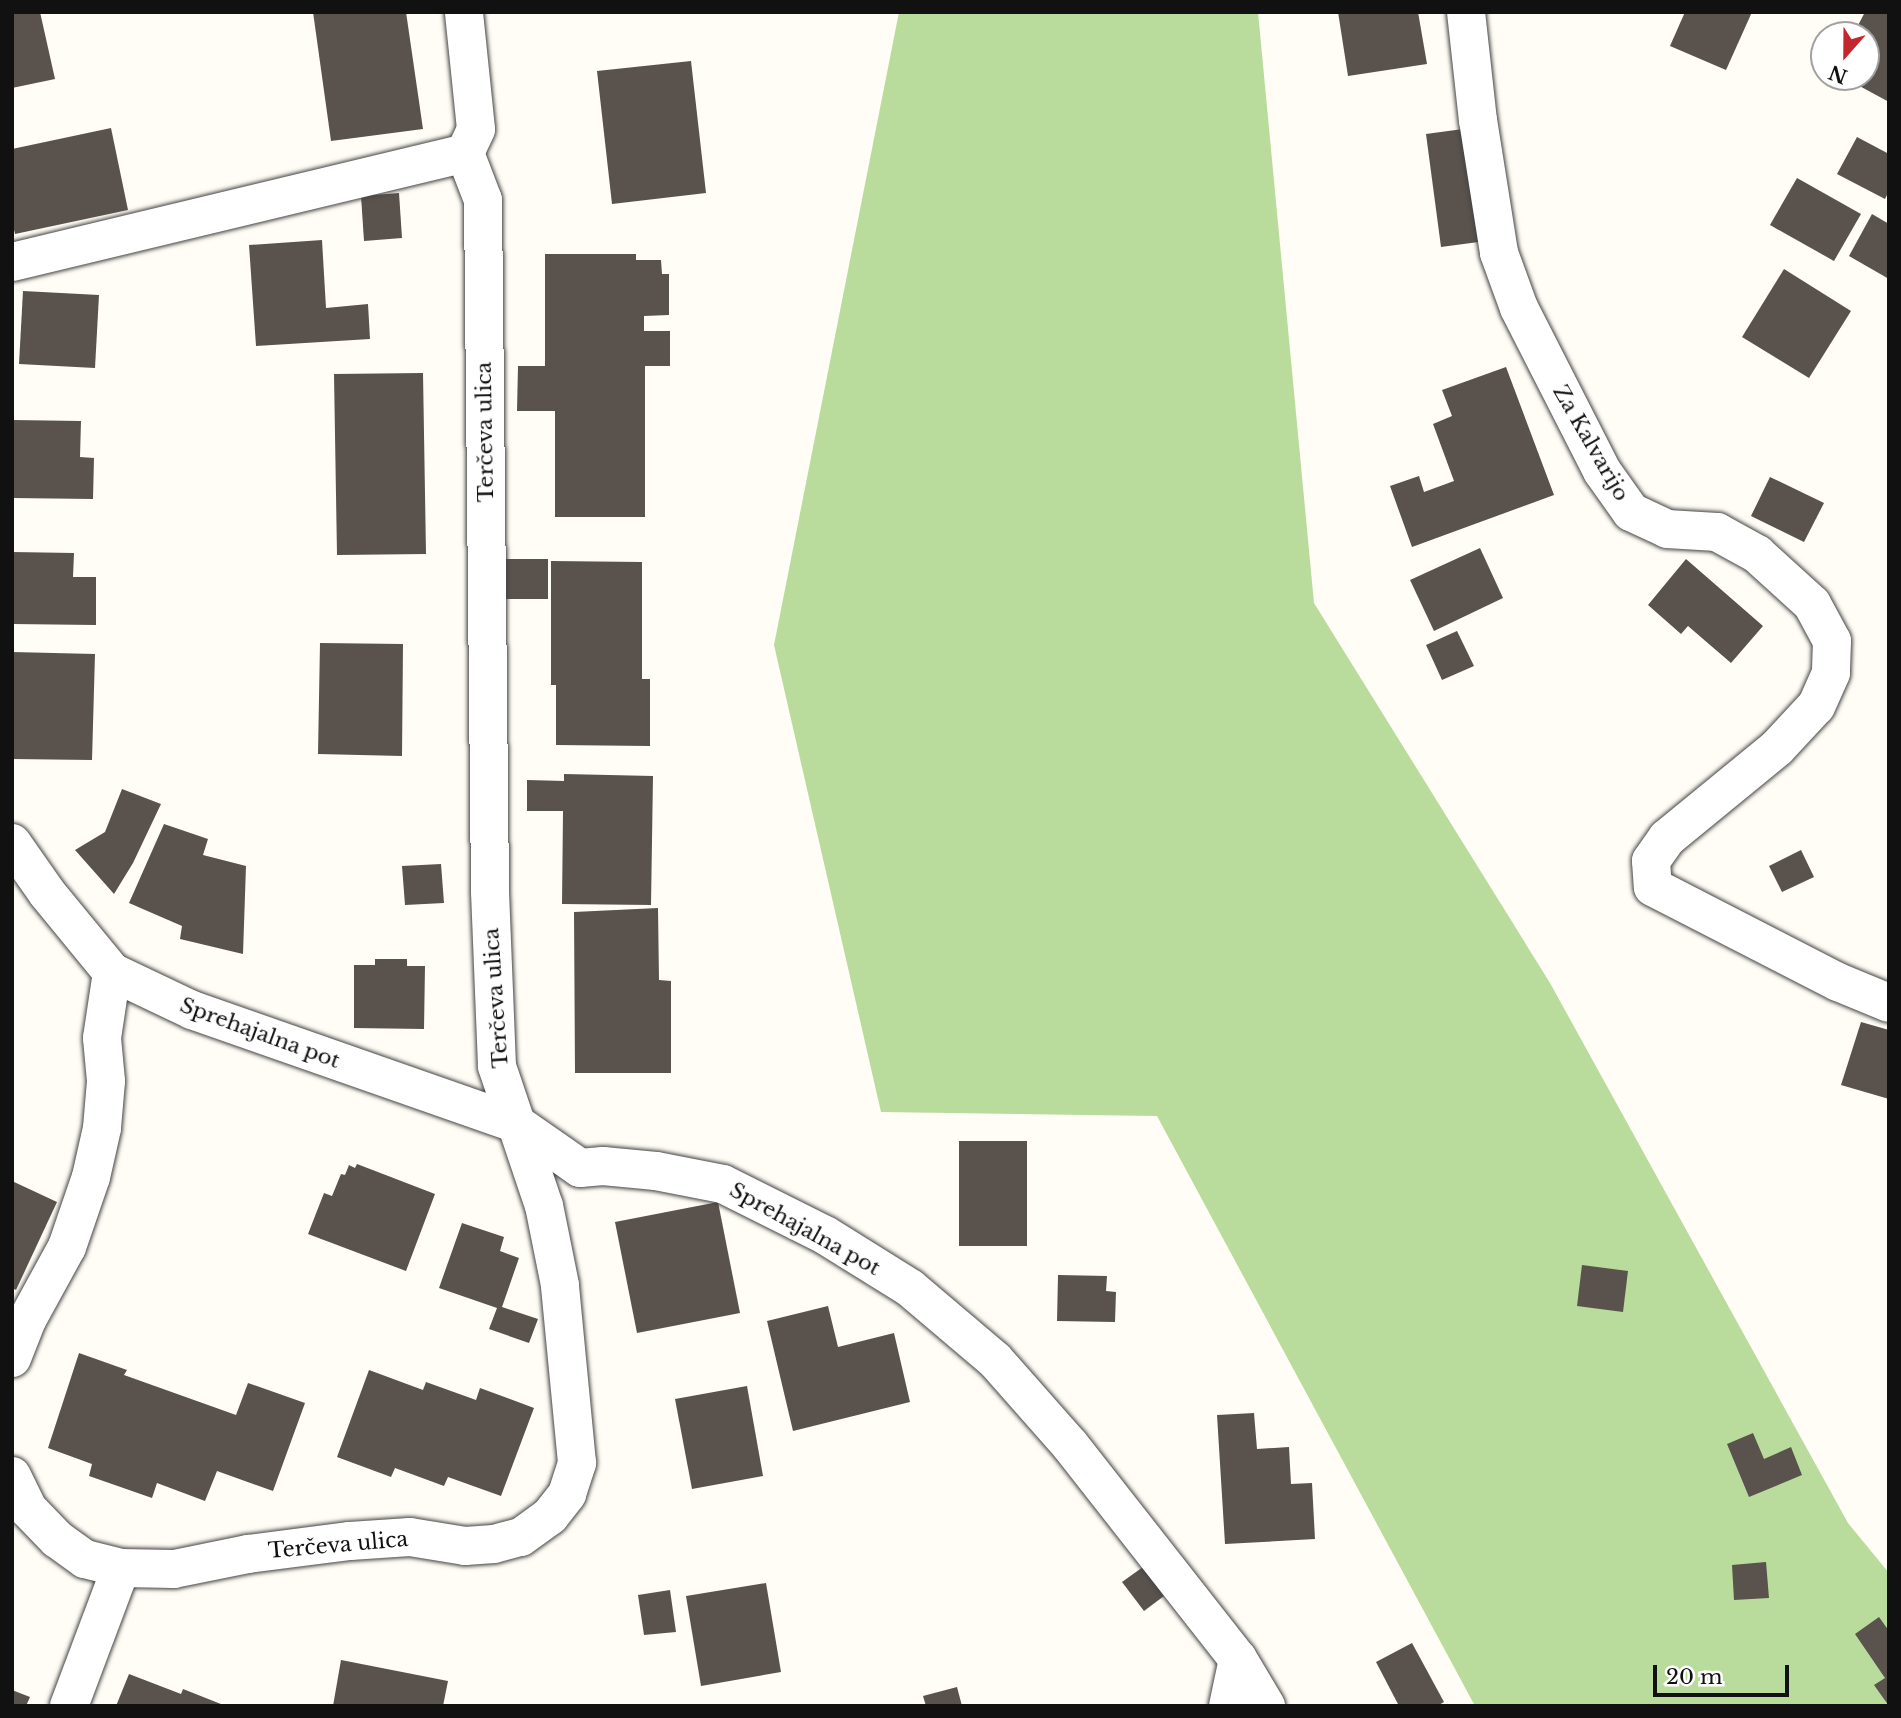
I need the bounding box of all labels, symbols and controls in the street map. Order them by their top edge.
north arrow [1810,21,1880,91]
text: N [1826,60,1850,88]
street label: Terčeva ulica [471,361,499,503]
street label: Za Kalvarijo [1548,380,1634,506]
street label: Terčeva ulica [479,927,513,1069]
street label: Sprehajalna pot [177,992,343,1074]
street label: Sprehajalna pot [725,1177,885,1281]
street label: Terčeva ulica [267,1526,409,1564]
scale bar [1656,1652,1792,1696]
text: 20 m [1666,1664,1723,1690]

